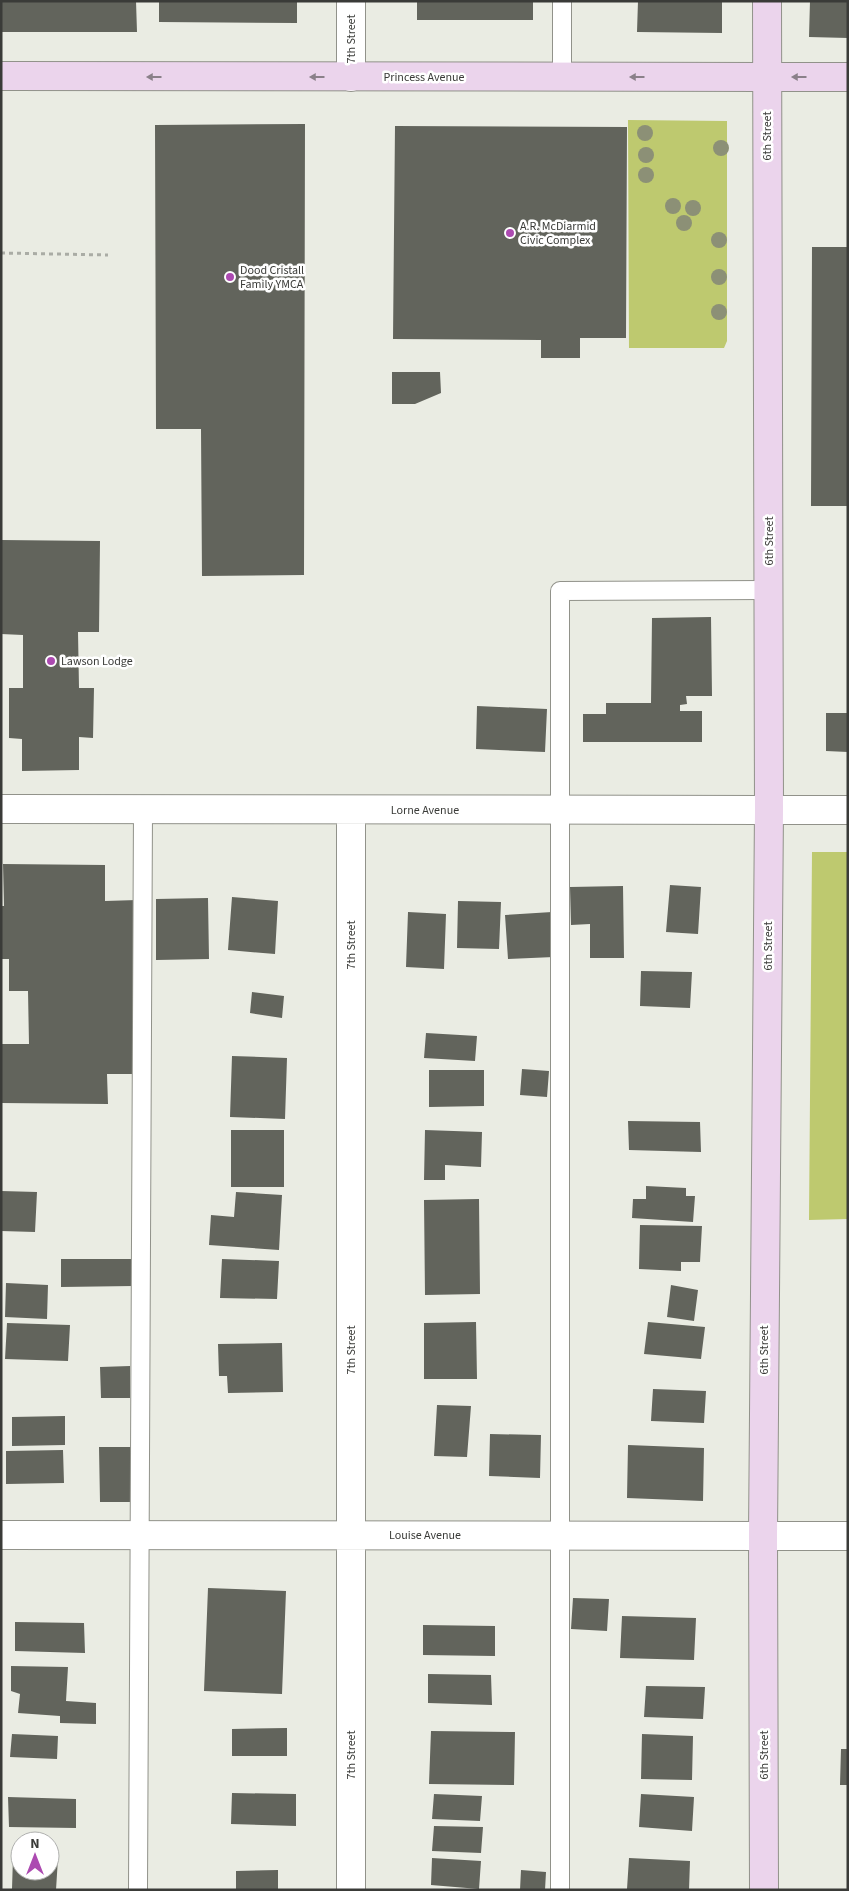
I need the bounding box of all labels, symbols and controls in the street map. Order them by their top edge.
street label: 7th Street [343,14,360,64]
street label: Princess Avenue [383,69,465,86]
one-way arrow [146,73,162,81]
one-way arrow [308,73,324,81]
one-way arrow [628,73,644,81]
one-way arrow [791,73,807,81]
street label: 6th Street [759,111,776,161]
place label: A.R. McDiarmid Civic Complex [520,218,596,249]
marker: A.R. McDiarmid Civic Complex [504,227,516,239]
place label: Dood Cristall Family YMCA [240,262,304,293]
marker: Dood Cristall Family YMCA [224,271,236,283]
street label: 6th Street [761,516,778,566]
place label: Lawson Lodge [61,653,133,670]
marker: Lawson Lodge [45,655,57,667]
street label: Lorne Avenue [391,802,459,819]
street label: 7th Street [343,920,360,970]
street label: 6th Street [760,921,777,971]
street label: 7th Street [343,1325,360,1375]
street label: 6th Street [756,1325,773,1375]
street label: Louise Avenue [389,1527,461,1544]
street label: 7th Street [343,1730,360,1780]
street label: 6th Street [756,1730,773,1780]
north arrow [10,1831,60,1881]
text: N [30,1834,40,1854]

